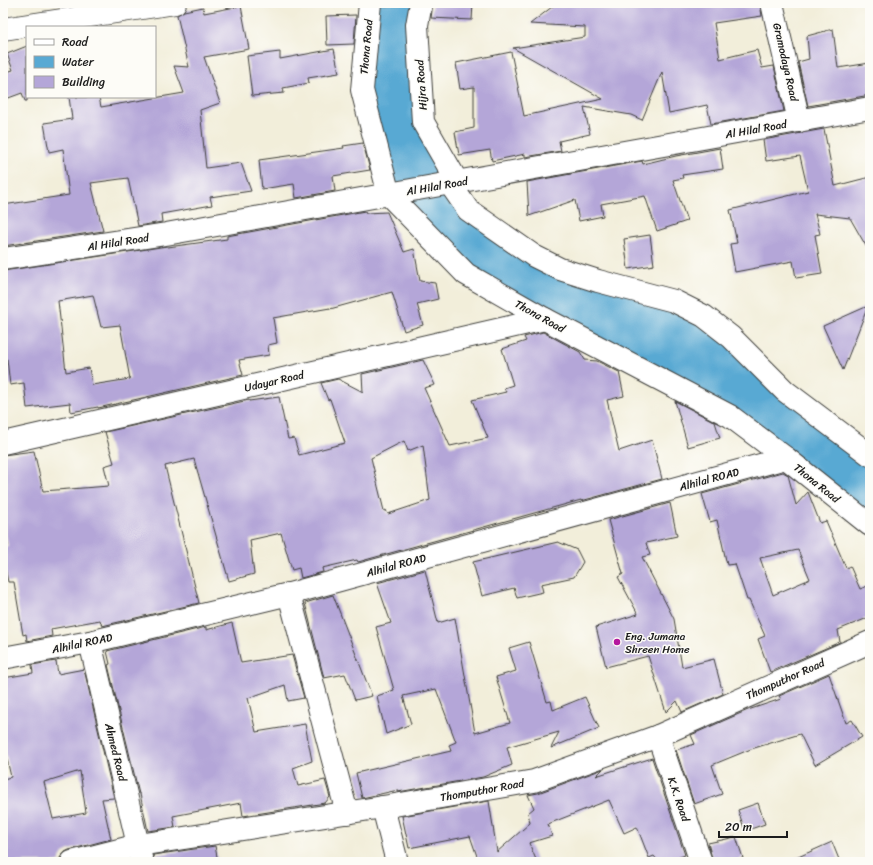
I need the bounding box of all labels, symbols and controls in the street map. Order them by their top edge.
street label: Thona Road [355,18,378,75]
street label: Gramodaya Road [767,21,804,104]
legend [26,26,156,98]
text: Road [62,31,89,53]
text: Water [62,51,95,73]
street label: Hijra Road [410,58,433,111]
text: Building [62,71,105,93]
street label: Al Hilal Road [723,115,790,144]
street label: Al Hilal Road [404,172,471,201]
street label: Al Hilal Road [85,228,151,257]
street label: Thona Road [511,295,570,339]
street label: Udayar Road [242,365,307,398]
street label: Thona Road [789,459,845,509]
street label: Alhilal ROAD [676,462,742,497]
street label: Alhilal ROAD [363,548,429,583]
place label: Eng. Jumana Shreen Home [625,627,690,659]
street label: Alhilal ROAD [49,628,114,659]
marker: Eng. Jumana Shreen Home [612,637,622,647]
street label: Thomputhor Road [743,653,829,705]
street label: Ahmed Road [99,720,132,784]
street label: Thomputhor Road [439,774,527,807]
street label: K.K. Road [662,774,695,825]
scale bar [719,813,787,839]
text: 20 m [725,816,752,838]

